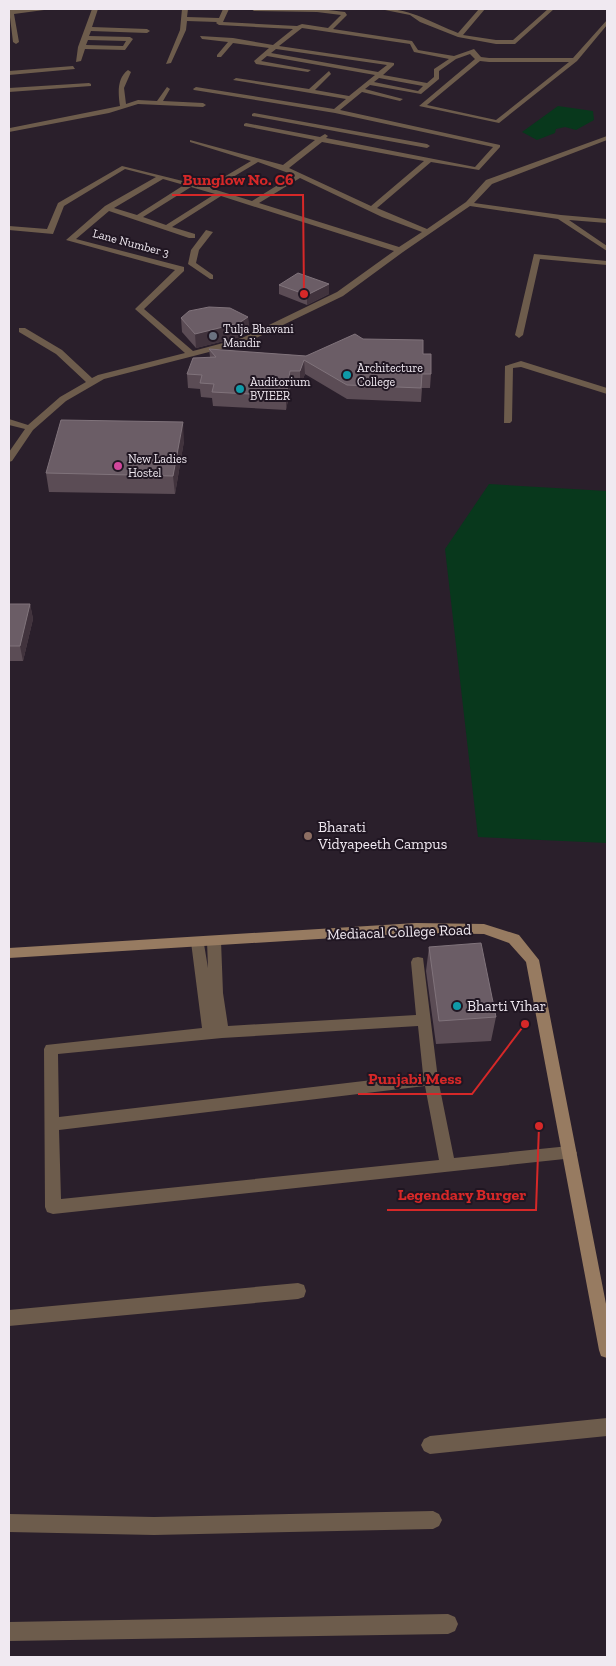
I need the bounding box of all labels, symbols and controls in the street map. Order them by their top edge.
callout: Bunglow No. C6 [172,164,303,195]
text: Bunglow No. C6 [182,170,294,189]
street label: Lane Number 3 [91,226,171,260]
place label: Tulja Bhavani Mandir [223,322,294,350]
marker: Tulja Bhavani Mandir [207,330,219,342]
place label: Architecture College [357,361,423,389]
marker: Architecture College [341,369,353,381]
place label: Auditorium BVIEER [250,375,311,403]
marker: Auditorium BVIEER [234,383,246,395]
place label: New Ladies Hostel [128,452,187,480]
marker: New Ladies Hostel [112,460,124,472]
place label: Bharati Vidyapeeth Campus [317,818,447,853]
marker: Bharati Vidyapeeth Campus [302,830,314,842]
street label: Mediacal College Road [326,920,472,944]
place label: Bharti Vihar [467,997,546,1015]
marker: Bharti Vihar [451,1000,463,1012]
callout: Punjabi Mess [358,1063,472,1094]
text: Punjabi Mess [368,1069,462,1088]
callout: Legendary Burger [387,1179,536,1210]
text: Legendary Burger [398,1185,526,1204]

